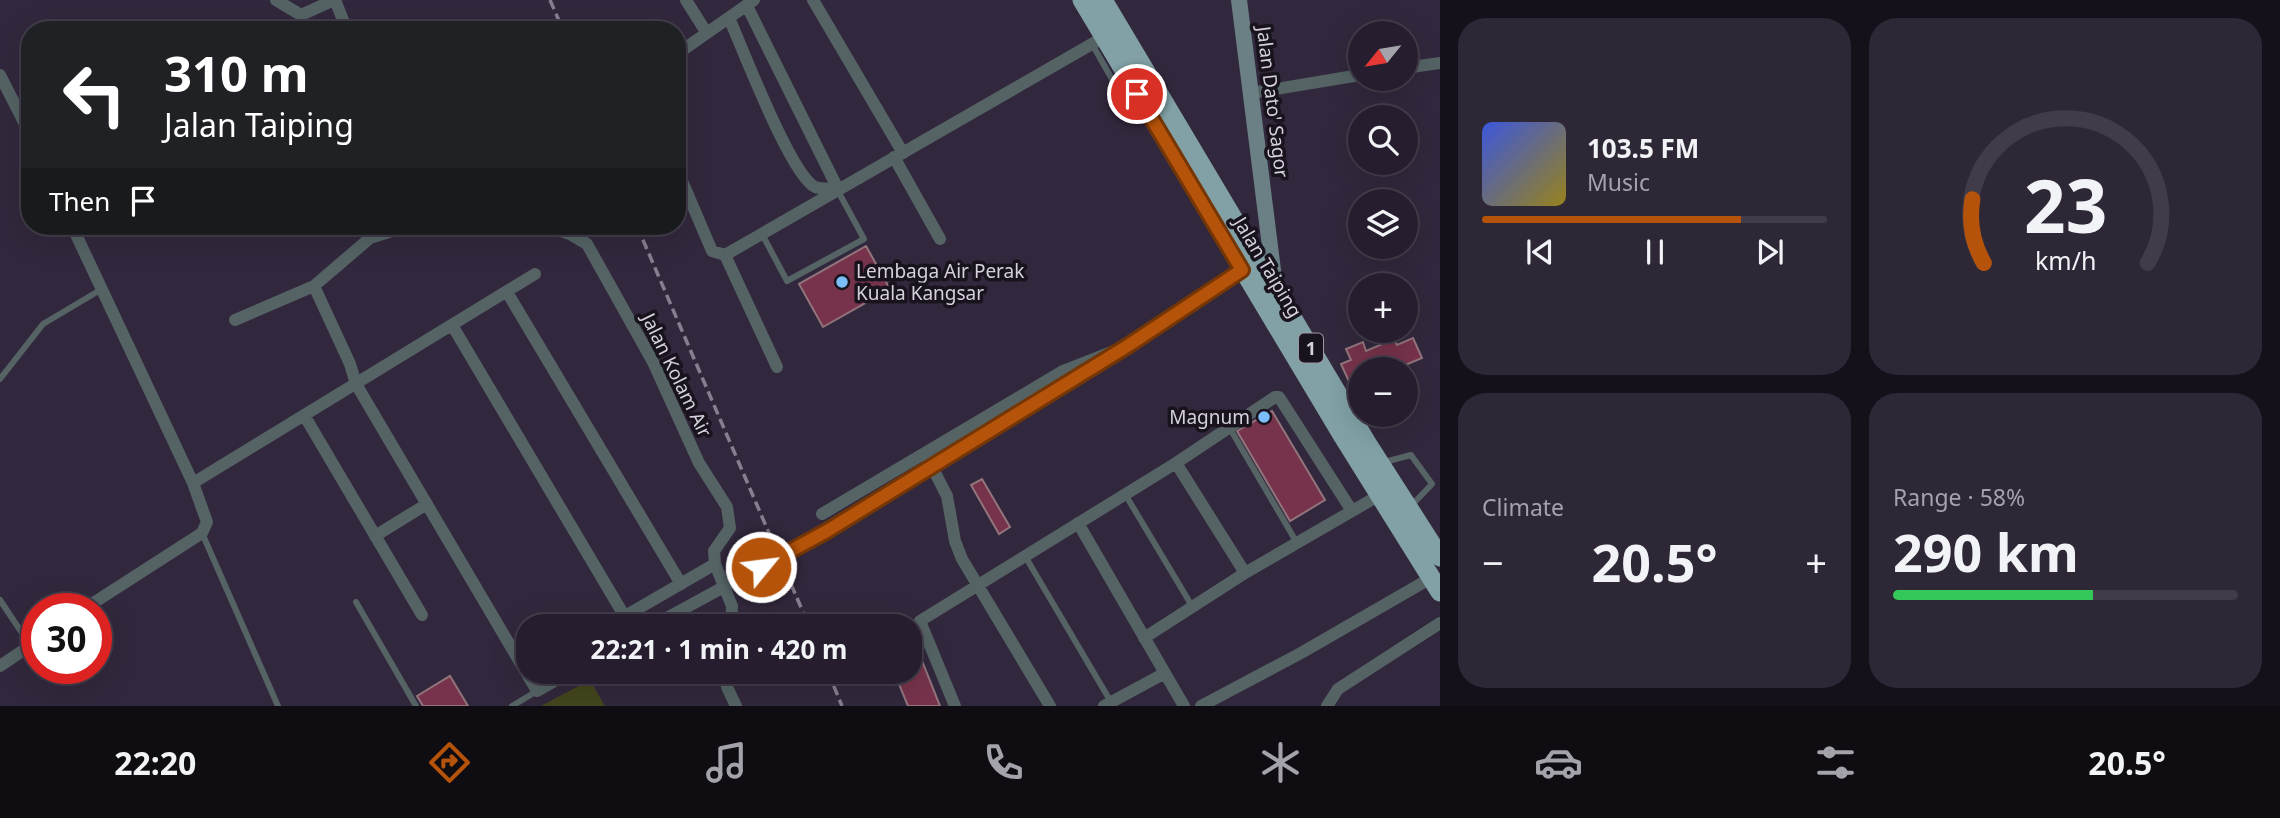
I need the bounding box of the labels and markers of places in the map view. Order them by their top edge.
pin [1107,64,1167,124]
place label: Lembaga Air Perak Kuala Kangsar [856,258,1024,306]
marker: Lembaga Air Perak Kuala Kangsar [834,274,850,290]
place label: Magnum [1169,404,1250,430]
marker: Magnum [1256,409,1272,425]

